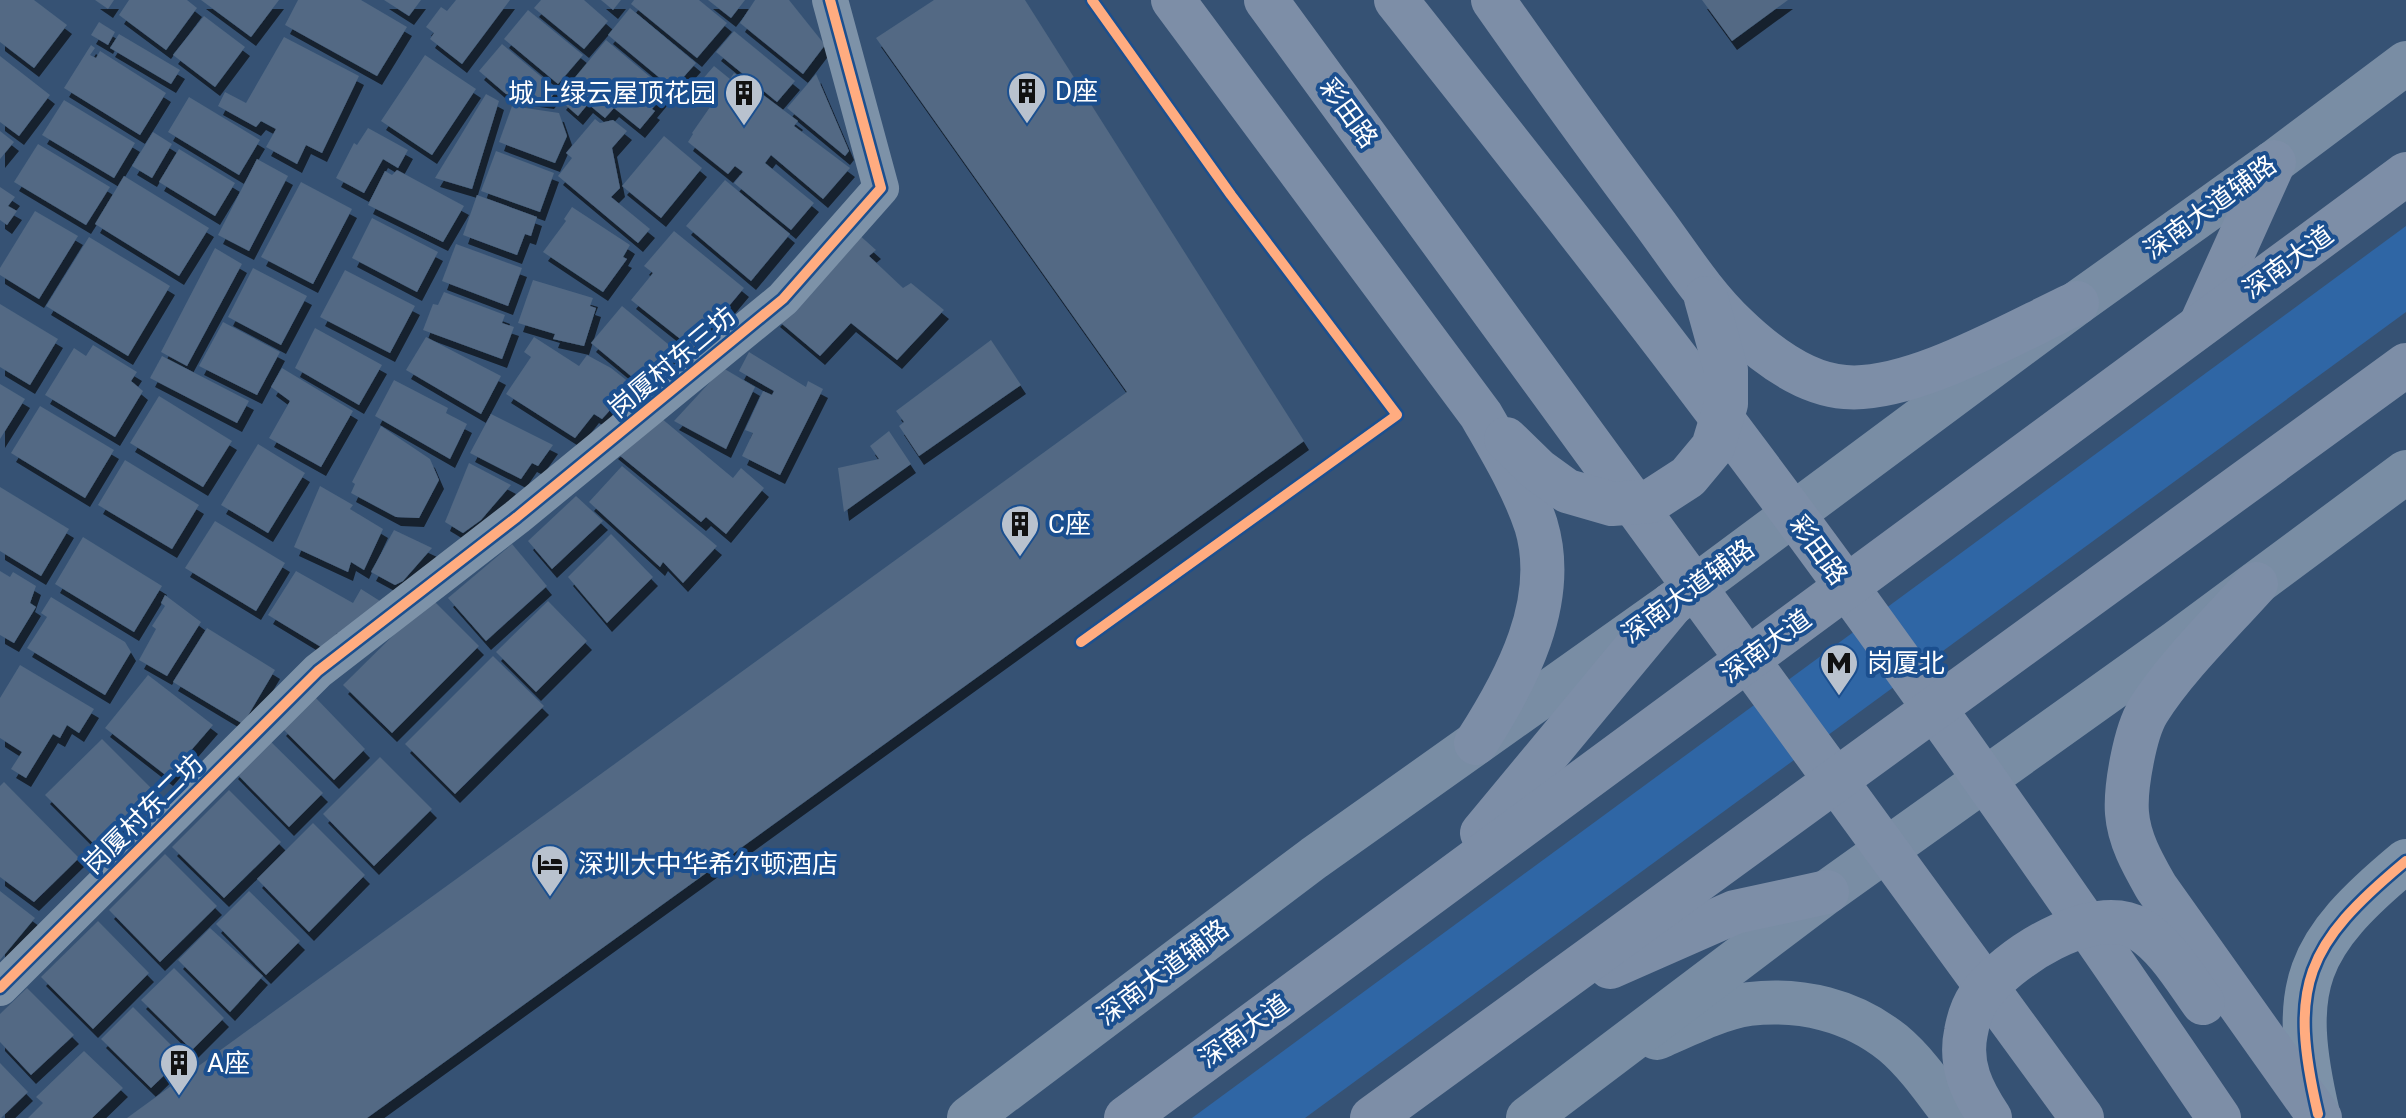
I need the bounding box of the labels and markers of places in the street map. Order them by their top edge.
building icon: D座 [1006,70,1048,125]
building icon: 城上绿云屋顶花园 [723,72,765,127]
place label: D座 [1055,76,1098,106]
place label: 城上绿云屋顶花园 [508,78,716,108]
building icon: C座 [999,503,1041,558]
place label: C座 [1048,509,1091,539]
metro station icon: 岗厦北 [1818,642,1860,697]
place label: 岗厦北 [1867,648,1945,678]
hotel icon: 深圳大中华希尔顿酒店 [529,843,571,898]
place label: 深圳大中华希尔顿酒店 [578,849,838,879]
building icon: A座 [158,1042,200,1097]
place label: A座 [207,1048,250,1078]

